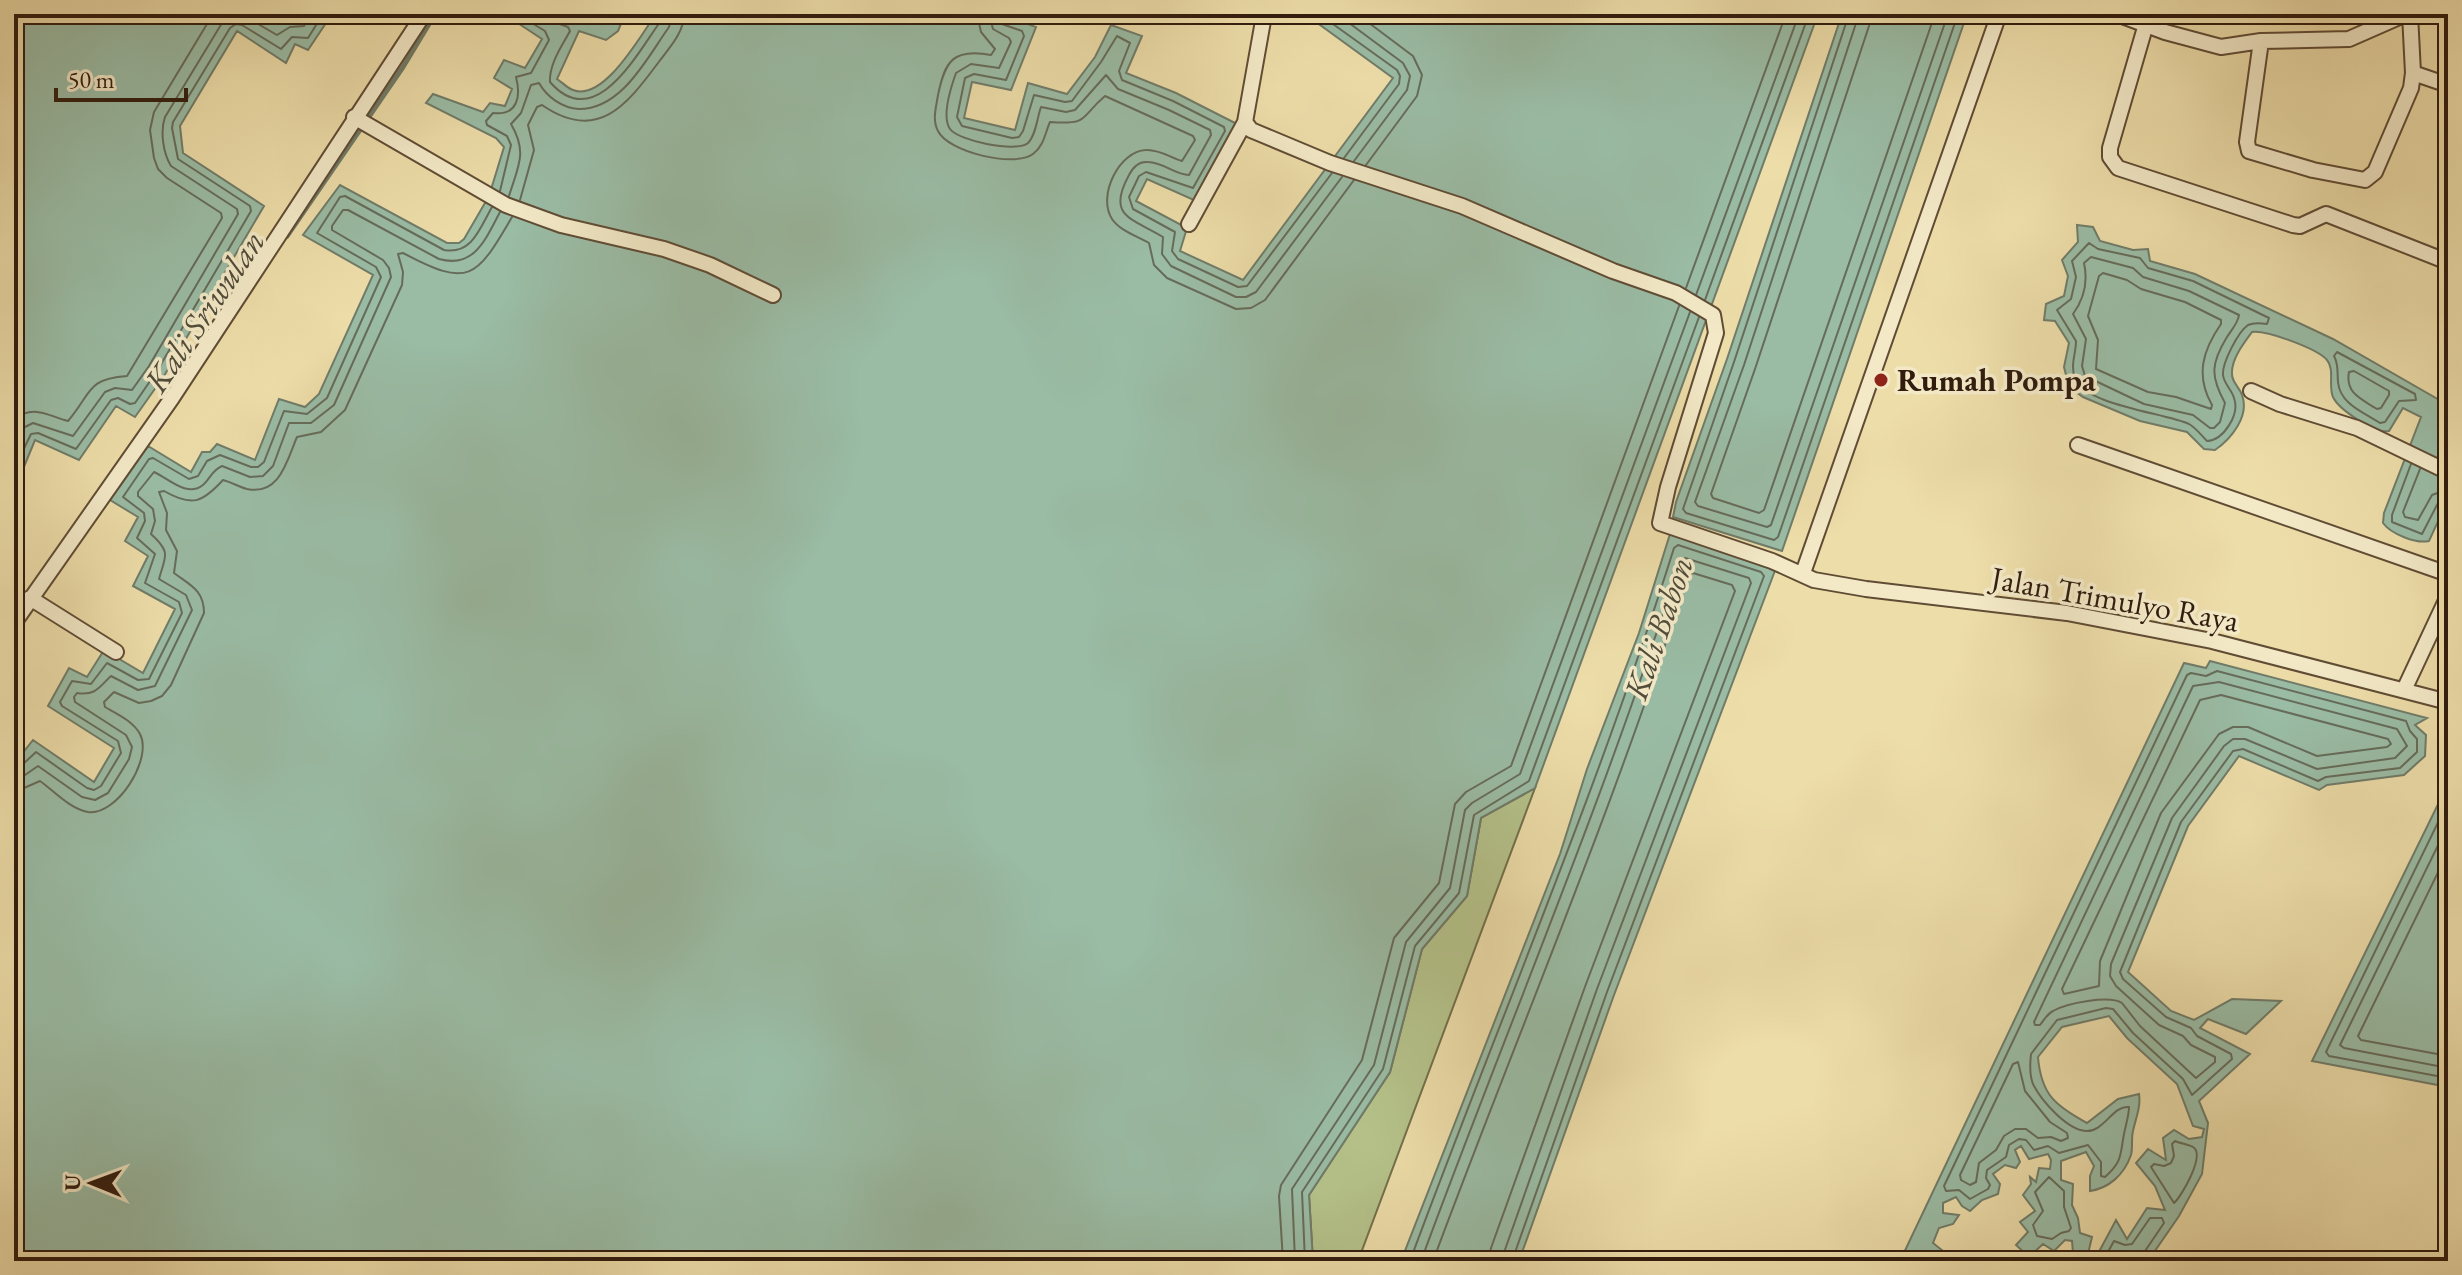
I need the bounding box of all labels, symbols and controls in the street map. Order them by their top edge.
scale bar [56,52,186,102]
text: 50 m [68,64,115,95]
water label: Kali Sriwulan [133,221,274,401]
place label: Rumah Pompa [1897,359,2097,401]
marker: Rumah Pompa [1872,371,1890,389]
water label: Kali Babon [1613,551,1703,706]
street label: Jalan Trimulyo Raya [1985,556,2242,641]
north arrow [52,1143,132,1223]
text: U [58,1174,87,1191]

